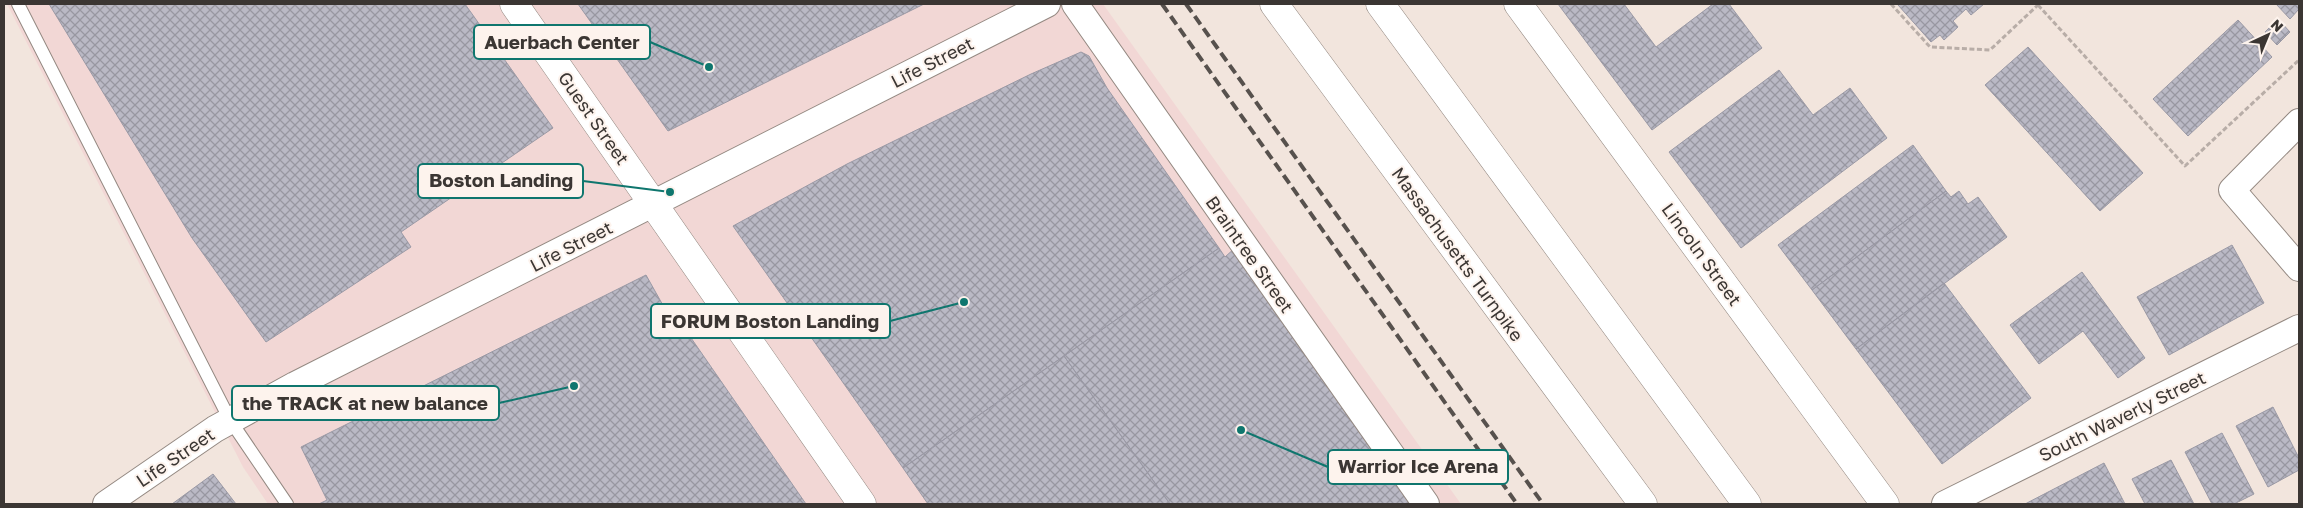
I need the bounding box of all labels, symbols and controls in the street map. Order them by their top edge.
north arrow [2243,10,2293,60]
text: N [2268,15,2287,35]
callout: Auerbach Center [474,25,650,59]
text: Auerbach Center [484,30,640,53]
street label: Life Street [887,32,977,92]
street label: Guest Street [554,67,634,169]
street label: Massachusetts Turnpike [1388,163,1528,345]
callout: Boston Landing [418,164,583,198]
text: Boston Landing [429,168,573,191]
street label: Braintree Street [1202,191,1298,317]
street label: Lincoln Street [1657,198,1747,310]
street label: Life Street [526,216,616,276]
callout: FORUM Boston Landing [651,304,890,338]
text: FORUM Boston Landing [661,309,879,332]
street label: South Waverly Street [2035,366,2209,466]
callout: the TRACK at new balance [232,386,499,420]
text: the TRACK at new balance [242,391,488,414]
street label: Life Street [132,423,218,491]
callout: Warrior Ice Arena [1328,450,1508,484]
text: Warrior Ice Arena [1338,454,1498,477]

